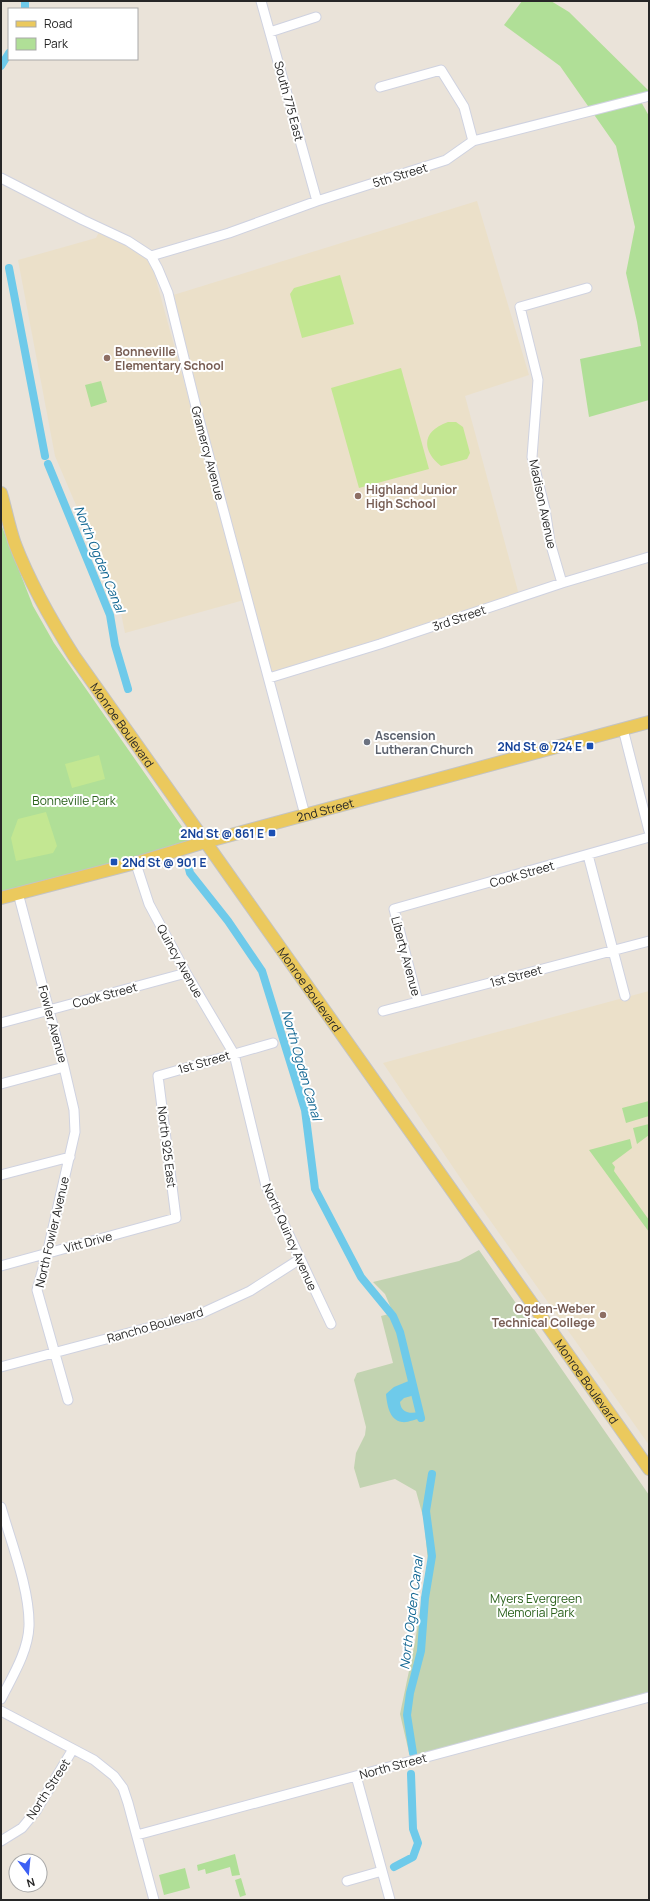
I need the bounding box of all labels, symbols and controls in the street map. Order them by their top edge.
legend [8,8,138,60]
text: Road [44,15,72,32]
text: Park [44,35,69,52]
street label: South 775 East [270,59,308,143]
street label: 5th Street [370,159,430,191]
place label: Bonneville Elementary School [115,343,224,374]
marker: Bonneville Elementary School [102,353,112,363]
street label: Gramercy Avenue [187,404,229,502]
street label: Madison Avenue [525,458,561,550]
place label: Highland Junior High School [366,481,457,512]
marker: Highland Junior High School [353,491,363,501]
water label: North Ogden Canal [70,503,130,617]
street label: 3rd Street [430,601,488,635]
street label: Monroe Boulevard [87,679,159,771]
place label: Ascension Lutheran Church [375,727,473,758]
marker: Ascension Lutheran Church [362,737,372,747]
place label: 2Nd St @ 724 E [498,738,582,755]
marker: 2Nd St @ 724 E [585,741,595,751]
park label: Bonneville Park [32,792,117,809]
street label: 2nd Street [295,794,356,825]
place label: 2Nd St @ 861 E [180,825,264,842]
marker: 2Nd St @ 861 E [267,828,277,838]
place label: 2Nd St @ 901 E [122,854,206,871]
marker: 2Nd St @ 901 E [109,857,119,867]
street label: Cook Street [488,857,556,891]
street label: Liberty Avenue [387,914,425,998]
street label: Quincy Avenue [153,921,207,1001]
street label: Monroe Boulevard [274,944,346,1035]
street label: 1st Street [488,961,544,991]
street label: Cook Street [71,978,139,1012]
street label: Fowler Avenue [34,983,72,1065]
water label: North Ogden Canal [278,1008,327,1124]
street label: 1st Street [176,1046,232,1078]
street label: North 925 East [154,1105,180,1189]
street label: North Fowler Avenue [31,1175,73,1289]
street label: North Quincy Avenue [259,1181,321,1293]
street label: Vitt Drive [62,1227,114,1257]
place label: Ogden-Weber Technical College [492,1300,595,1331]
street label: Rancho Boulevard [105,1303,205,1347]
marker: Ogden-Weber Technical College [598,1310,608,1320]
street label: Monroe Boulevard [551,1335,623,1427]
water label: North Ogden Canal [395,1553,427,1671]
park label: Myers Evergreen Memorial Park [490,1590,582,1621]
street label: North Street [357,1749,429,1783]
street label: North Street [22,1755,74,1823]
north arrow [8,1853,48,1893]
text: N [25,1875,37,1891]

